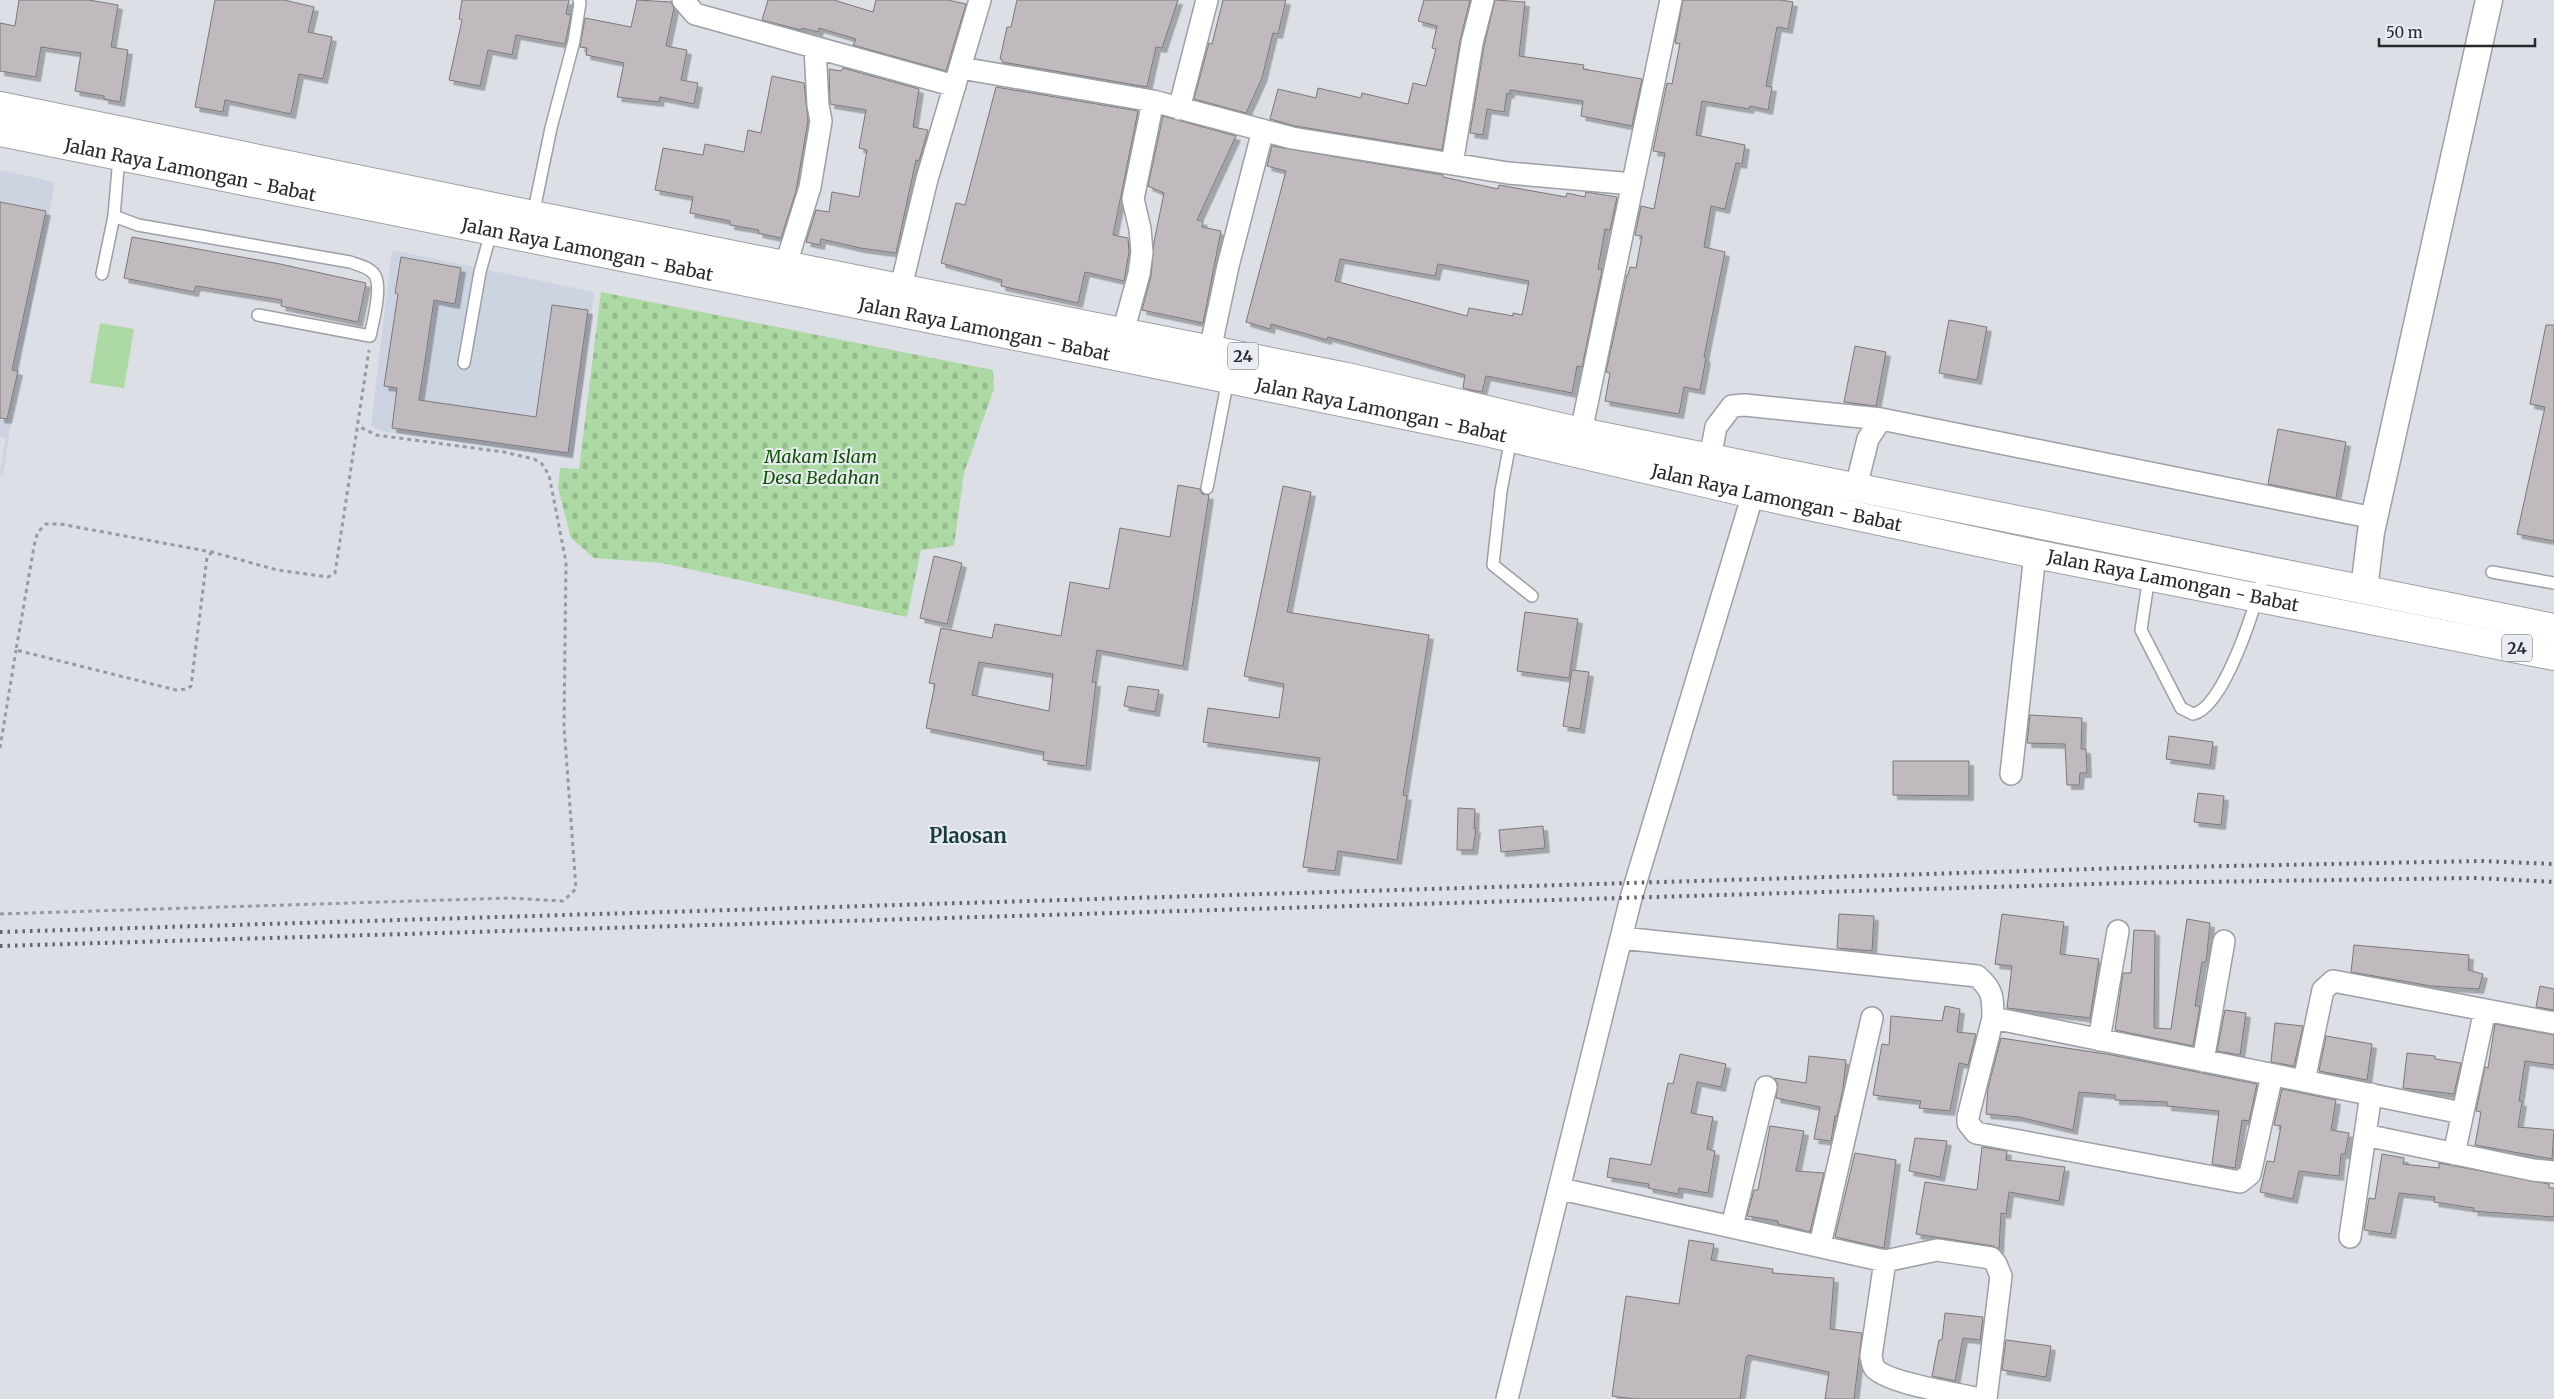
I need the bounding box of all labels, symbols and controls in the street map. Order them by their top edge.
scale bar [2379,15,2535,47]
text: 50 m [2386,23,2423,42]
street label: Jalan Raya Lamongan - Babat [61,133,318,206]
street label: Jalan Raya Lamongan - Babat [459,213,715,286]
street label: Jalan Raya Lamongan - Babat [856,293,1112,366]
road number: 24 [1228,342,1258,370]
street label: Jalan Raya Lamongan - Babat [1253,373,1509,447]
park label: Makam Islam Desa Bedahan [761,445,880,489]
street label: Jalan Raya Lamongan - Babat [1648,458,1904,536]
street label: Jalan Raya Lamongan - Babat [2044,544,2301,617]
road number: 24 [2502,634,2532,661]
district label: Plaosan [929,823,1007,848]

